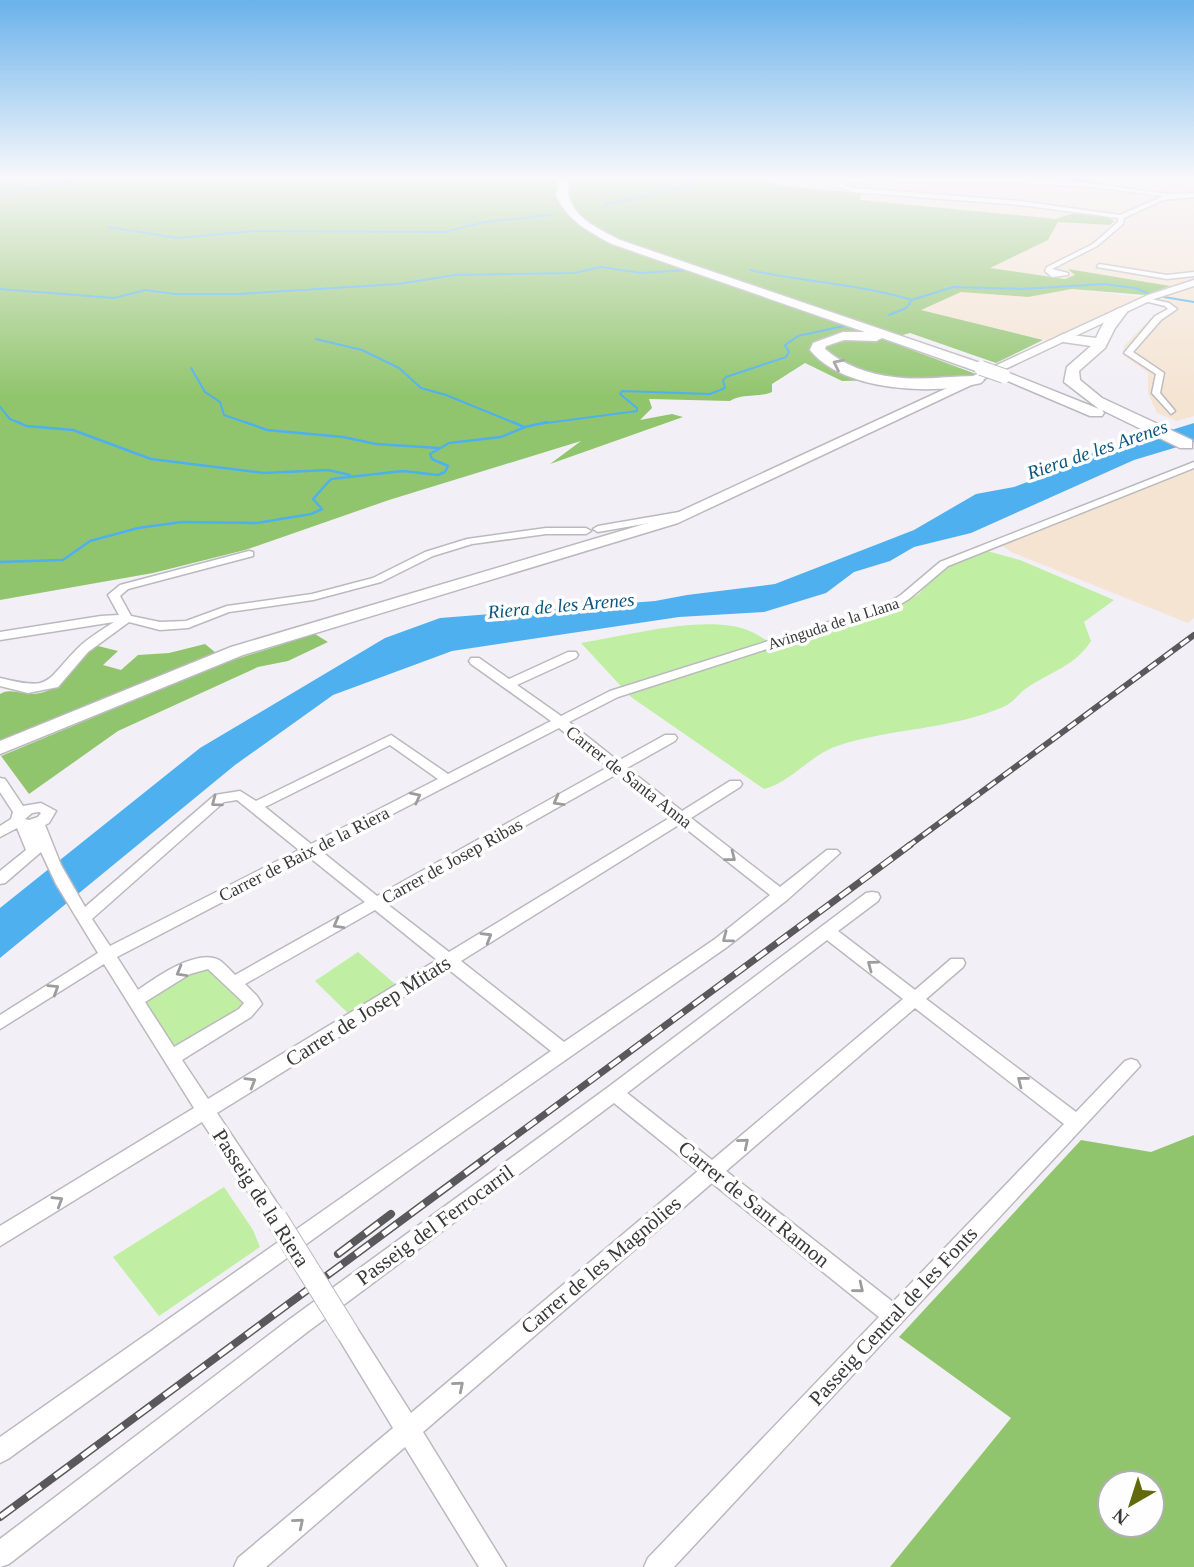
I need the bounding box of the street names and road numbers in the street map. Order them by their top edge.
street label: Avinguda de la Llana [765,594,901,654]
street label: Carrer de Santa Anna [562,722,696,832]
street label: Carrer de Baix de la Riera [216,802,392,906]
street label: Carrer de Josep Ribas [378,814,526,908]
street label: Carrer de Josep Mitats [281,951,455,1071]
street label: Passeig de la Riera [208,1125,315,1272]
street label: Carrer de Sant Ramon [674,1136,835,1273]
street label: Passeig del Ferrocarril [352,1160,519,1290]
street label: Carrer de les Magnòlies [516,1191,686,1339]
street label: Passeig Central de les Fonts [804,1222,982,1410]

